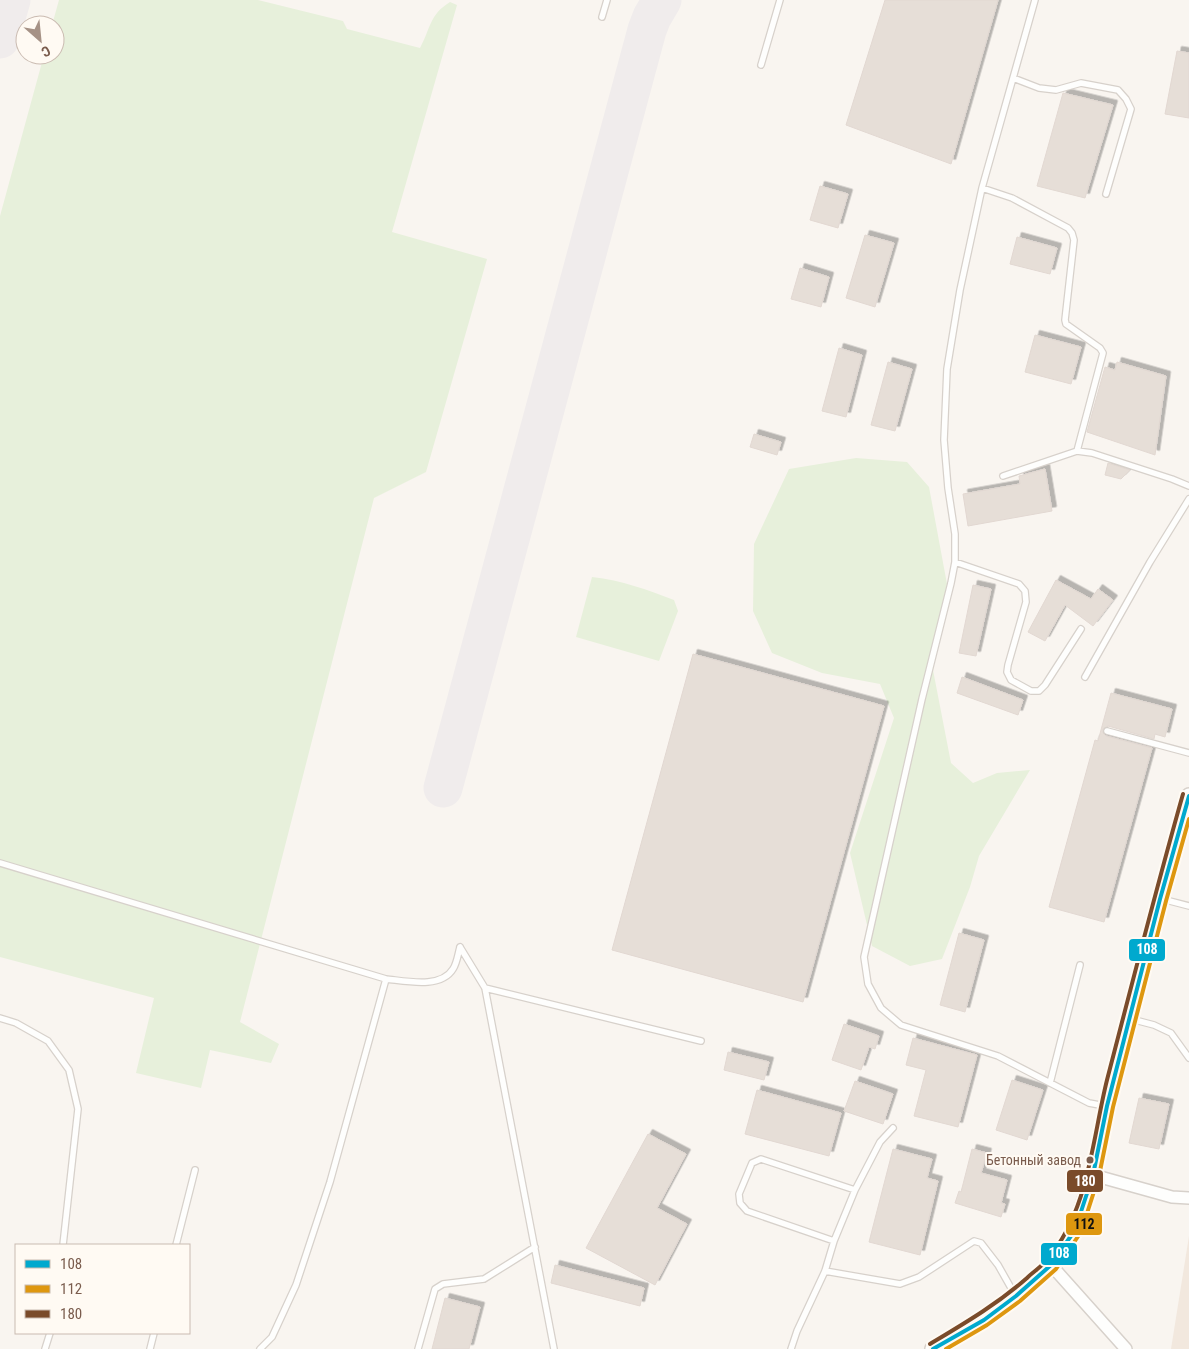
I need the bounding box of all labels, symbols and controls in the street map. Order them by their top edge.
north arrow [15,15,65,65]
text: С [39,43,53,61]
line badge: 108 [1128,938,1166,962]
text: 108 [1136,941,1158,957]
place label: Бетонный завод [986,1152,1081,1168]
marker: Бетонный завод [1085,1155,1095,1165]
line badge: 180 [1066,1169,1104,1193]
text: 180 [1074,1173,1096,1189]
line badge: 112 [1065,1212,1103,1236]
text: 112 [1073,1216,1095,1232]
line badge: 108 [1040,1242,1078,1266]
legend [15,1244,190,1334]
text: 108 [1048,1245,1070,1261]
text: 108 [60,1255,82,1273]
text: 112 [60,1280,82,1298]
text: 180 [60,1305,82,1323]

